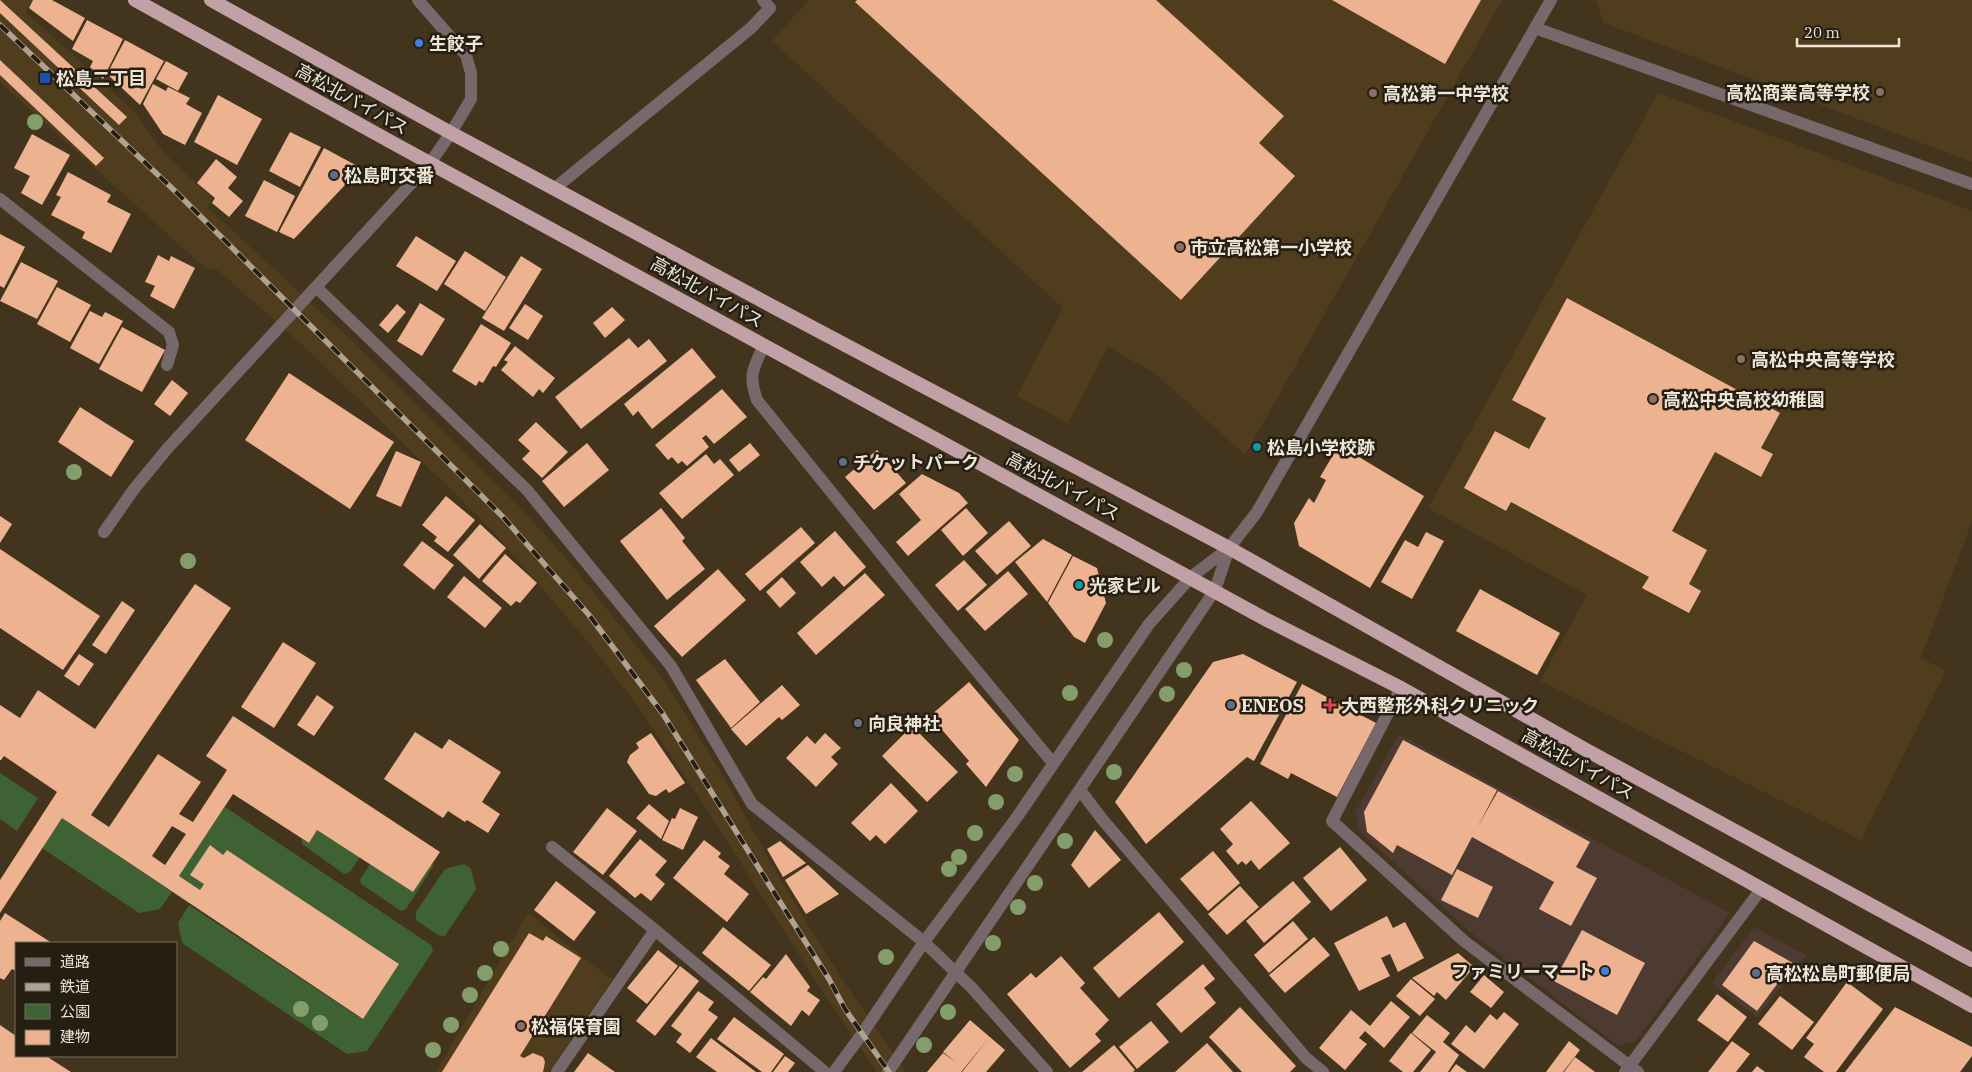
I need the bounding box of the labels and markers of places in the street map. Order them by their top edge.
place label: 生餃子 [429,32,483,55]
marker: 生餃子 [413,37,425,49]
place label: 松島二丁目 [56,67,146,90]
marker: 松島二丁目 [38,71,52,85]
place label: 高松商業高等学校 [1726,81,1870,104]
place label: 高松第一中学校 [1383,82,1509,105]
marker: 高松商業高等学校 [1874,86,1886,98]
marker: 高松第一中学校 [1367,87,1379,99]
place label: 松島町交番 [344,164,434,187]
marker: 松島町交番 [328,169,340,181]
place label: 市立高松第一小学校 [1190,236,1352,259]
marker: 市立高松第一小学校 [1174,241,1186,253]
place label: 高松中央高等学校 [1751,348,1895,371]
marker: 高松中央高等学校 [1735,353,1747,365]
place label: 高松中央高校幼稚園 [1663,388,1825,411]
marker: 高松中央高校幼稚園 [1647,393,1659,405]
place label: 松島小学校跡 [1267,436,1375,459]
marker: 松島小学校跡 [1251,441,1263,453]
place label: チケットパーク [853,451,979,474]
marker: チケットパーク [837,456,849,468]
place label: 光家ビル [1089,574,1161,597]
marker: 光家ビル [1073,579,1085,591]
place label: ENEOS [1241,694,1304,717]
place label: 大西整形外科クリニック [1341,694,1539,717]
marker: 大西整形外科クリニック [1323,698,1337,712]
marker: ENEOS [1225,699,1237,711]
place label: 向良神社 [868,712,940,735]
marker: 向良神社 [852,717,864,729]
place label: ファミリーマート [1451,960,1595,983]
place label: 高松松島町郵便局 [1766,962,1910,985]
marker: ファミリーマート [1599,965,1611,977]
marker: 高松松島町郵便局 [1750,967,1762,979]
place label: 松福保育園 [531,1015,621,1038]
marker: 松福保育園 [515,1020,527,1032]

